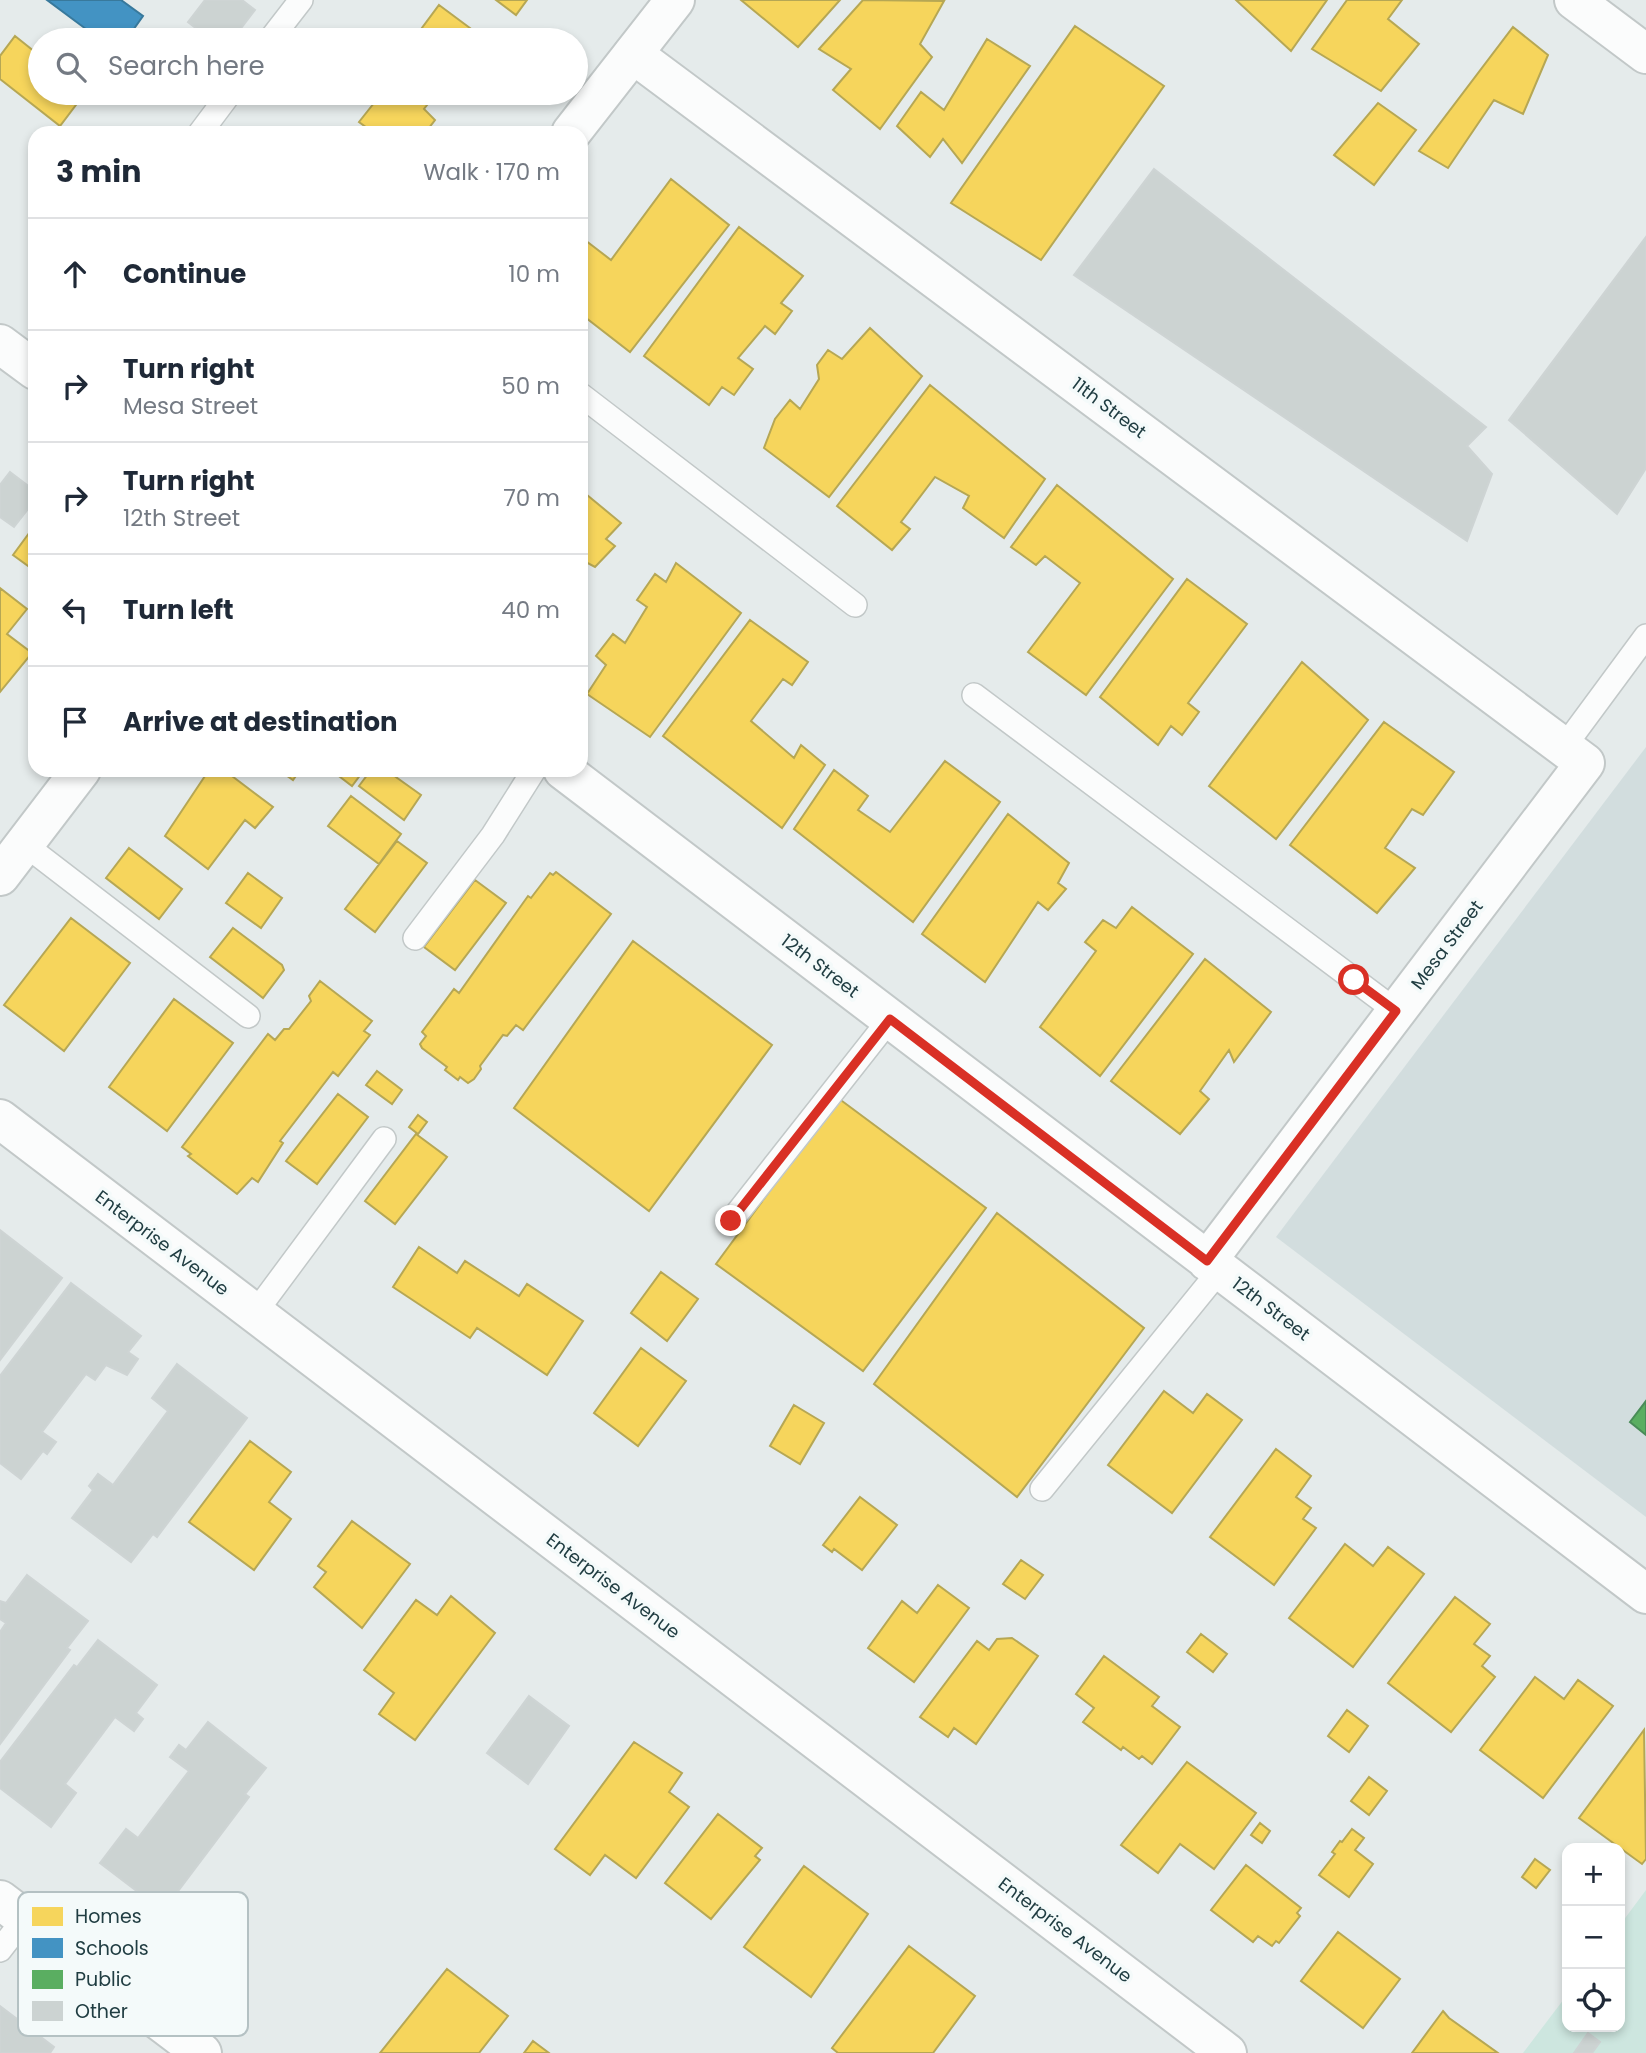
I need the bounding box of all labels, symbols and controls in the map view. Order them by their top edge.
search box [28,28,588,105]
icon: search [52,48,90,86]
text: Search here [108,48,265,84]
text: 3 min [56,150,141,193]
text: Walk · 170 m [423,156,560,188]
icon: ahead [56,255,94,293]
text: Continue [123,256,246,292]
text: 10 m [508,258,560,290]
text: Turn right [123,351,255,387]
icon: right [56,367,94,405]
text: 50 m [501,370,560,402]
street label: 11th Street [1067,371,1152,444]
text: Mesa Street [123,390,258,422]
text: Turn right [123,463,255,499]
icon: right [56,479,94,517]
text: 70 m [503,482,560,514]
text: 12th Street [123,502,240,534]
icon: left [56,591,94,629]
text: Turn left [123,592,234,628]
text: 40 m [501,594,560,626]
icon: arrive [56,703,94,741]
text: Arrive at destination [123,704,398,740]
street label: Mesa Street [1405,895,1488,994]
street label: 12th Street [776,928,864,1003]
route start [1338,964,1369,995]
street label: Enterprise Avenue [90,1184,234,1301]
route end [715,1205,746,1236]
street label: 12th Street [1227,1271,1315,1346]
street label: Enterprise Avenue [541,1527,685,1644]
map controls [1562,1843,1625,2032]
button: + [1562,1843,1625,1906]
street label: Enterprise Avenue [993,1871,1137,1988]
legend [18,1892,248,2036]
text: Homes [75,1903,142,1930]
button: − [1562,1906,1625,1969]
text: Schools [75,1935,149,1962]
text: Public [75,1966,132,1993]
button: locate [1562,1969,1625,2032]
text: Other [75,1998,128,2025]

